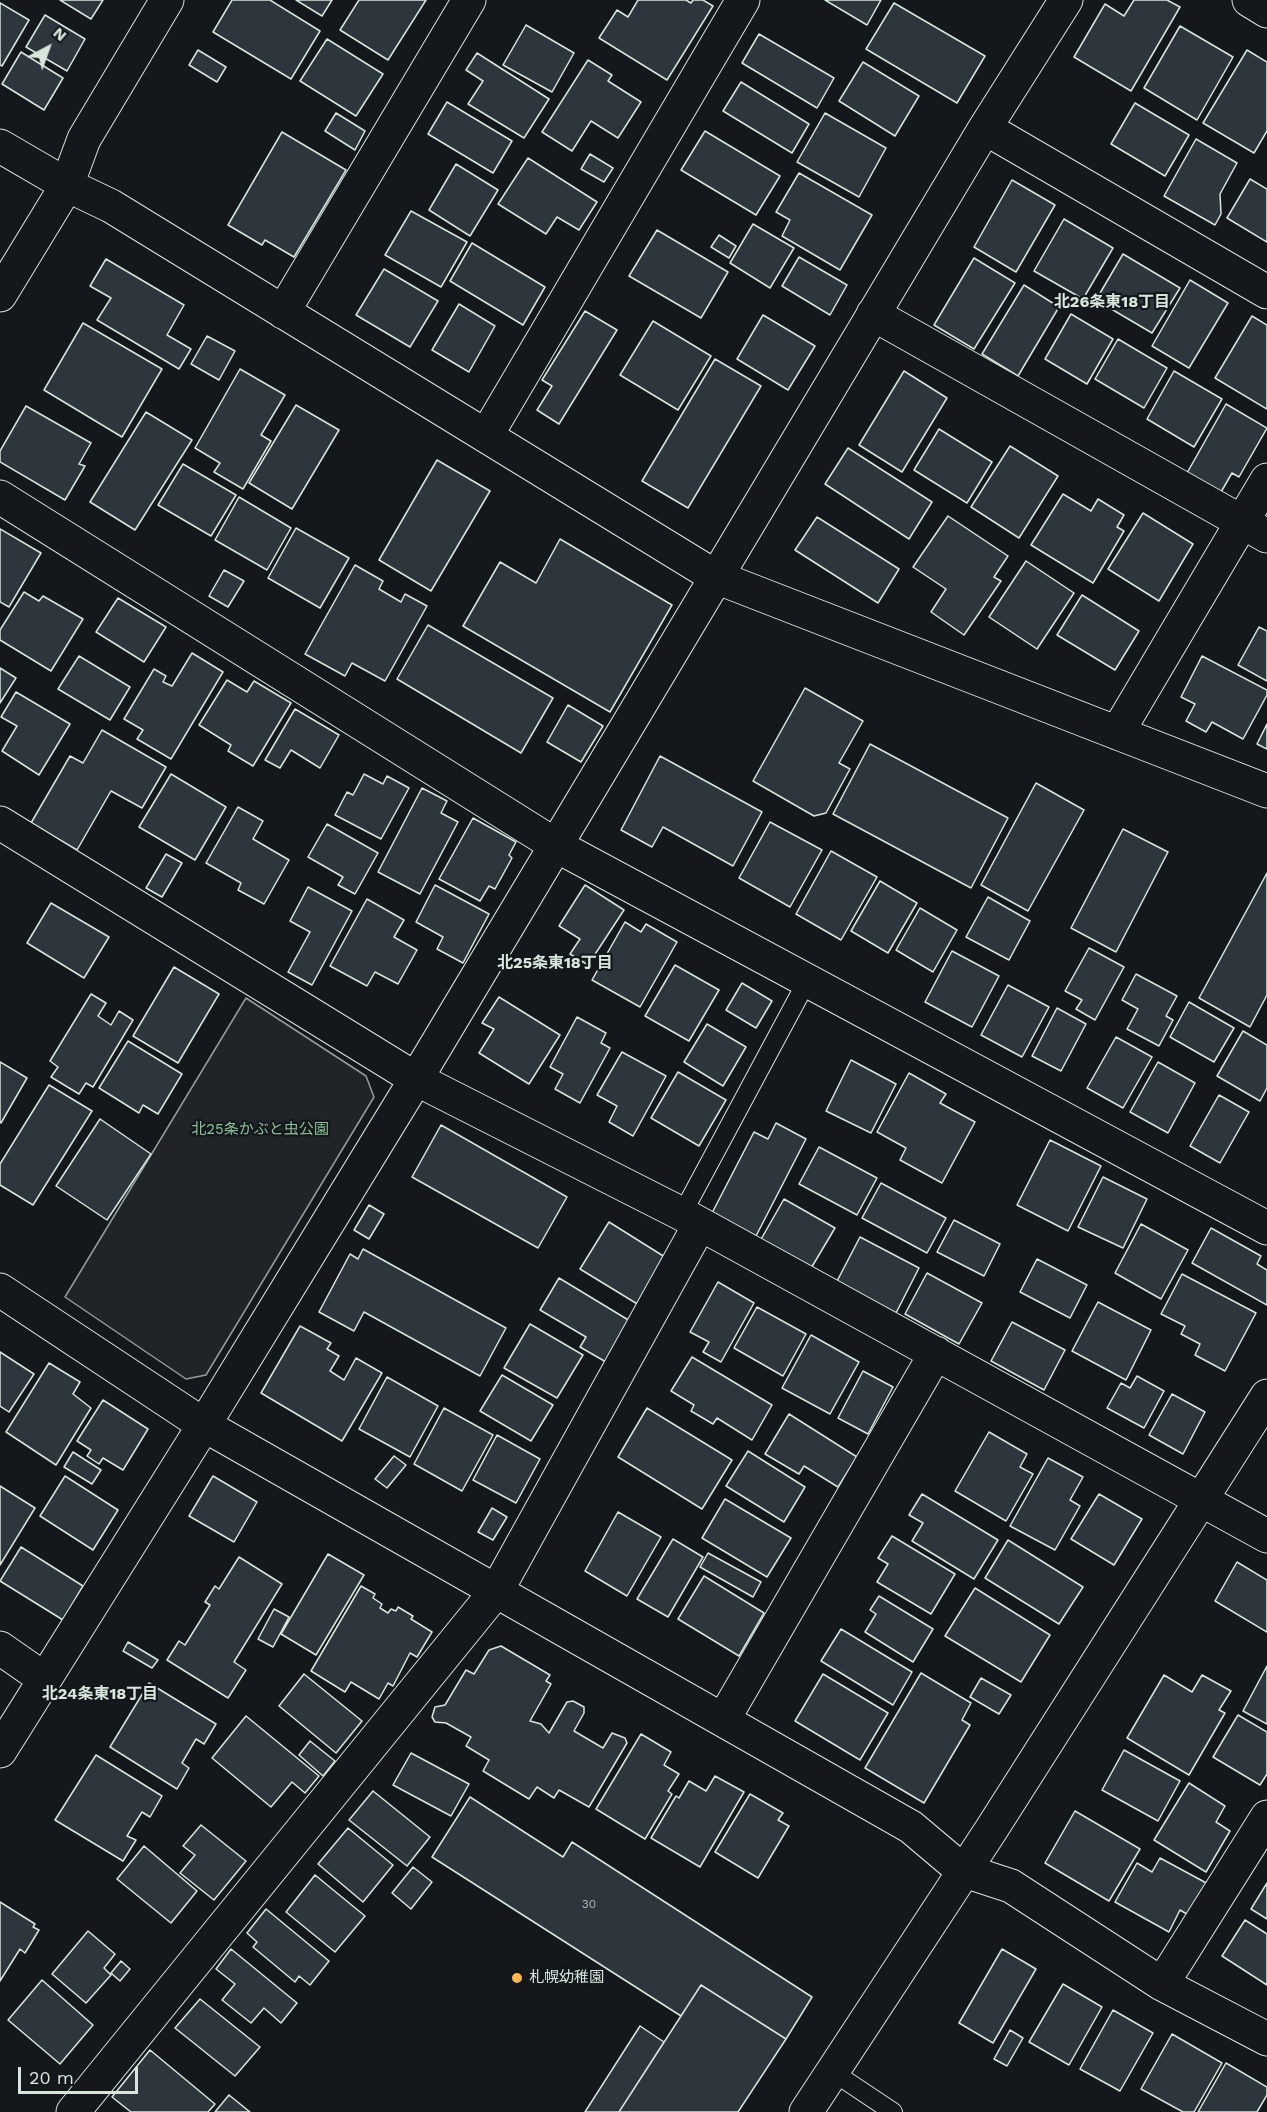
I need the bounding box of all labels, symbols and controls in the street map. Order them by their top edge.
north arrow [18,18,78,78]
text: N [49,23,71,45]
district label: 北26条東18丁目 [1054,292,1170,312]
district label: 北25条東18丁目 [497,953,613,973]
park label: 北25条かぶと虫公園 [191,1121,329,1139]
district label: 北24条東18丁目 [42,1684,158,1704]
house number: 30 [582,1897,596,1911]
place label: 札幌幼稚園 [529,1969,604,1987]
marker: 札幌幼稚園 [510,1971,524,1985]
scale bar [21,2055,141,2093]
text: 20 m [29,2067,74,2088]

